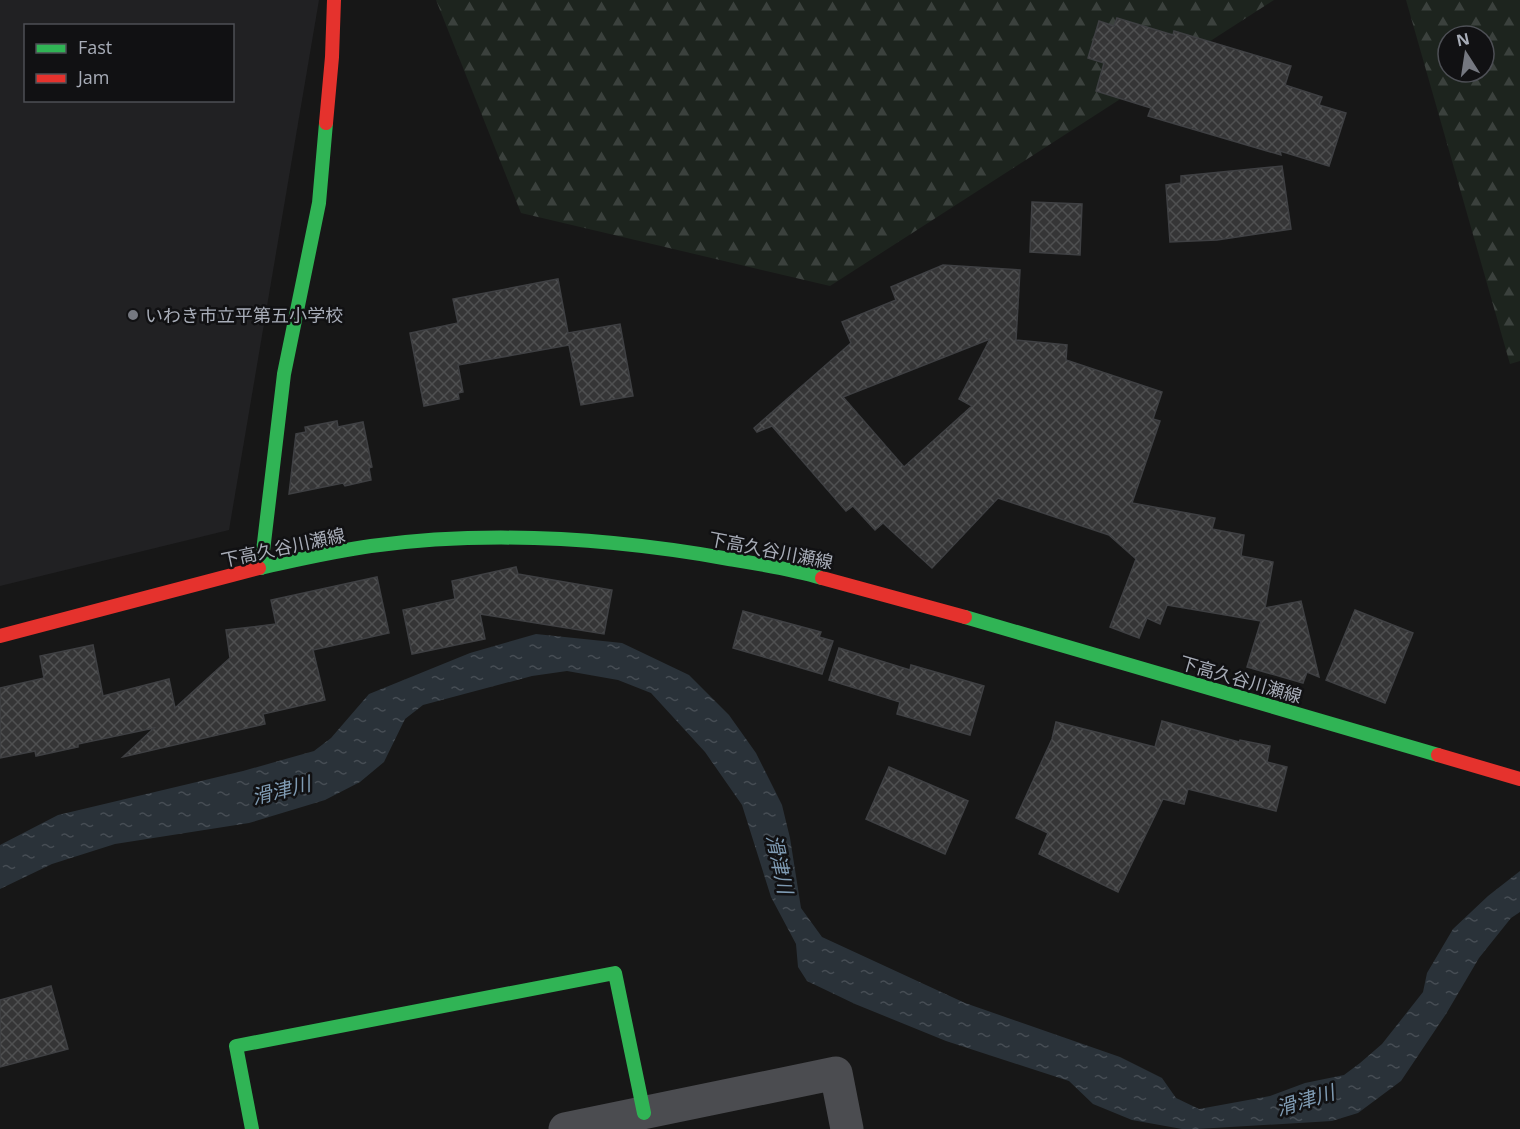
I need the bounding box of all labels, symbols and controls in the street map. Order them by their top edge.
legend [24,24,234,102]
north arrow [1436,24,1496,84]
text: N [1454,27,1472,51]
text: Fast [78,35,112,59]
text: Jam [76,65,110,89]
place label: いわき市立平第五小学校 [145,303,343,327]
marker: いわき市立平第五小学校 [126,308,140,322]
street label: 下高久谷川瀬線 [219,522,347,572]
street label: 下高久谷川瀬線 [707,526,835,574]
street label: 下高久谷川瀬線 [1177,650,1305,708]
water label: 滑津川 [249,769,315,810]
water label: 滑津川 [761,832,800,898]
water label: 滑津川 [1272,1078,1340,1122]

